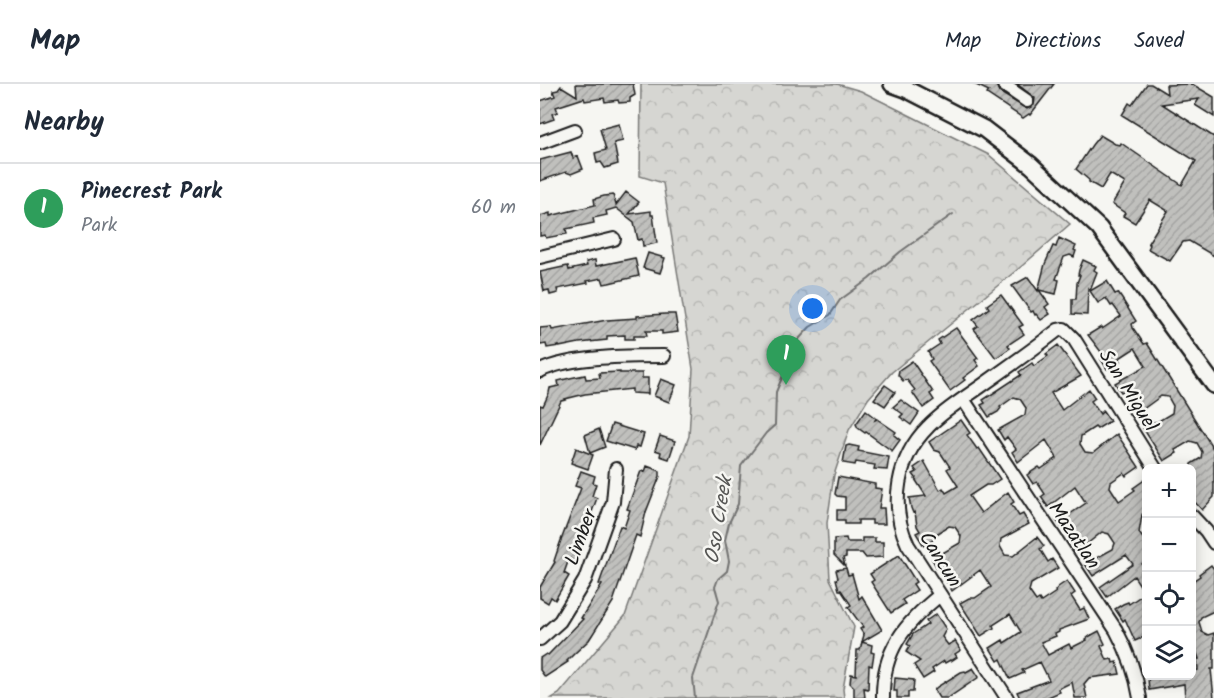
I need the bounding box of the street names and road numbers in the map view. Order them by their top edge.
street label: San Miguel [1089,343,1165,439]
street label: Mazatlan [1039,496,1108,577]
street label: Limber [557,504,607,570]
street label: Cancun [910,526,969,594]

